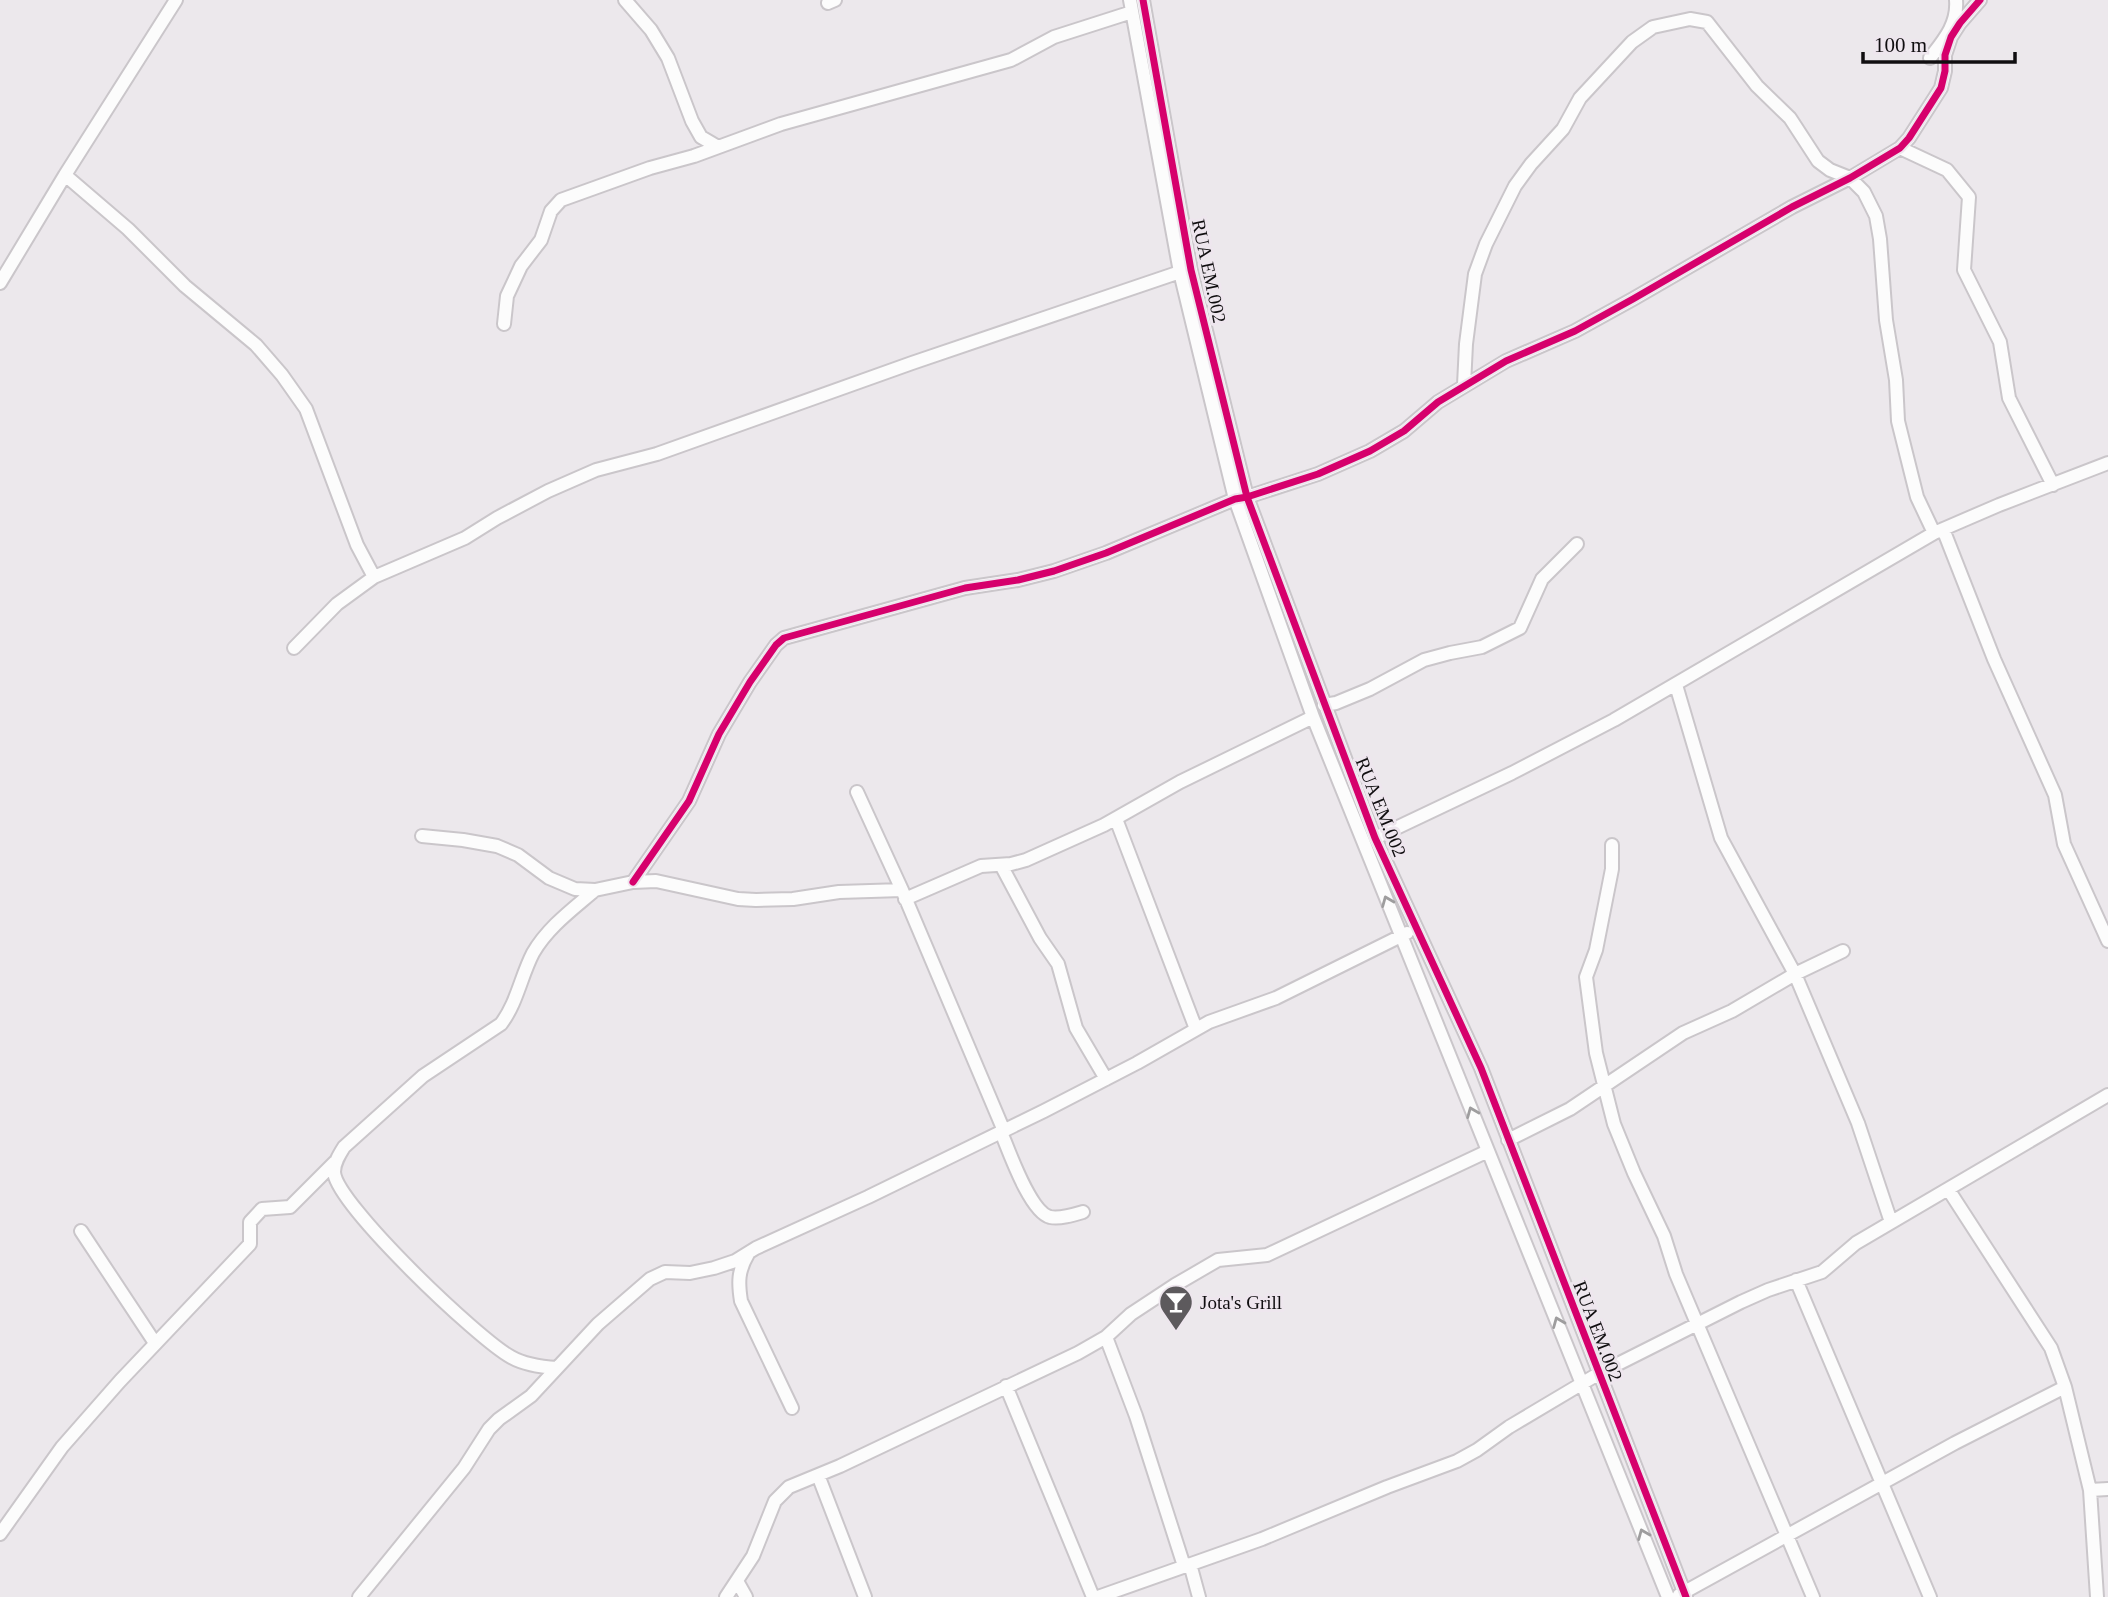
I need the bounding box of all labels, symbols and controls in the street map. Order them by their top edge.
scale bar [1863,21,2015,65]
text: 100 m [1874,33,1927,57]
street label: RUA EM.002 [1188,217,1230,325]
street label: RUA EM.002 [1351,754,1411,860]
one-way arrow [1381,896,1395,908]
one-way arrow [1467,1106,1481,1118]
street label: RUA EM.002 [1569,1278,1627,1384]
bar icon: Jota's Grill [1157,1283,1195,1332]
place label: Jota's Grill [1200,1292,1282,1313]
one-way arrow [1553,1317,1567,1329]
one-way arrow [1637,1528,1651,1540]

